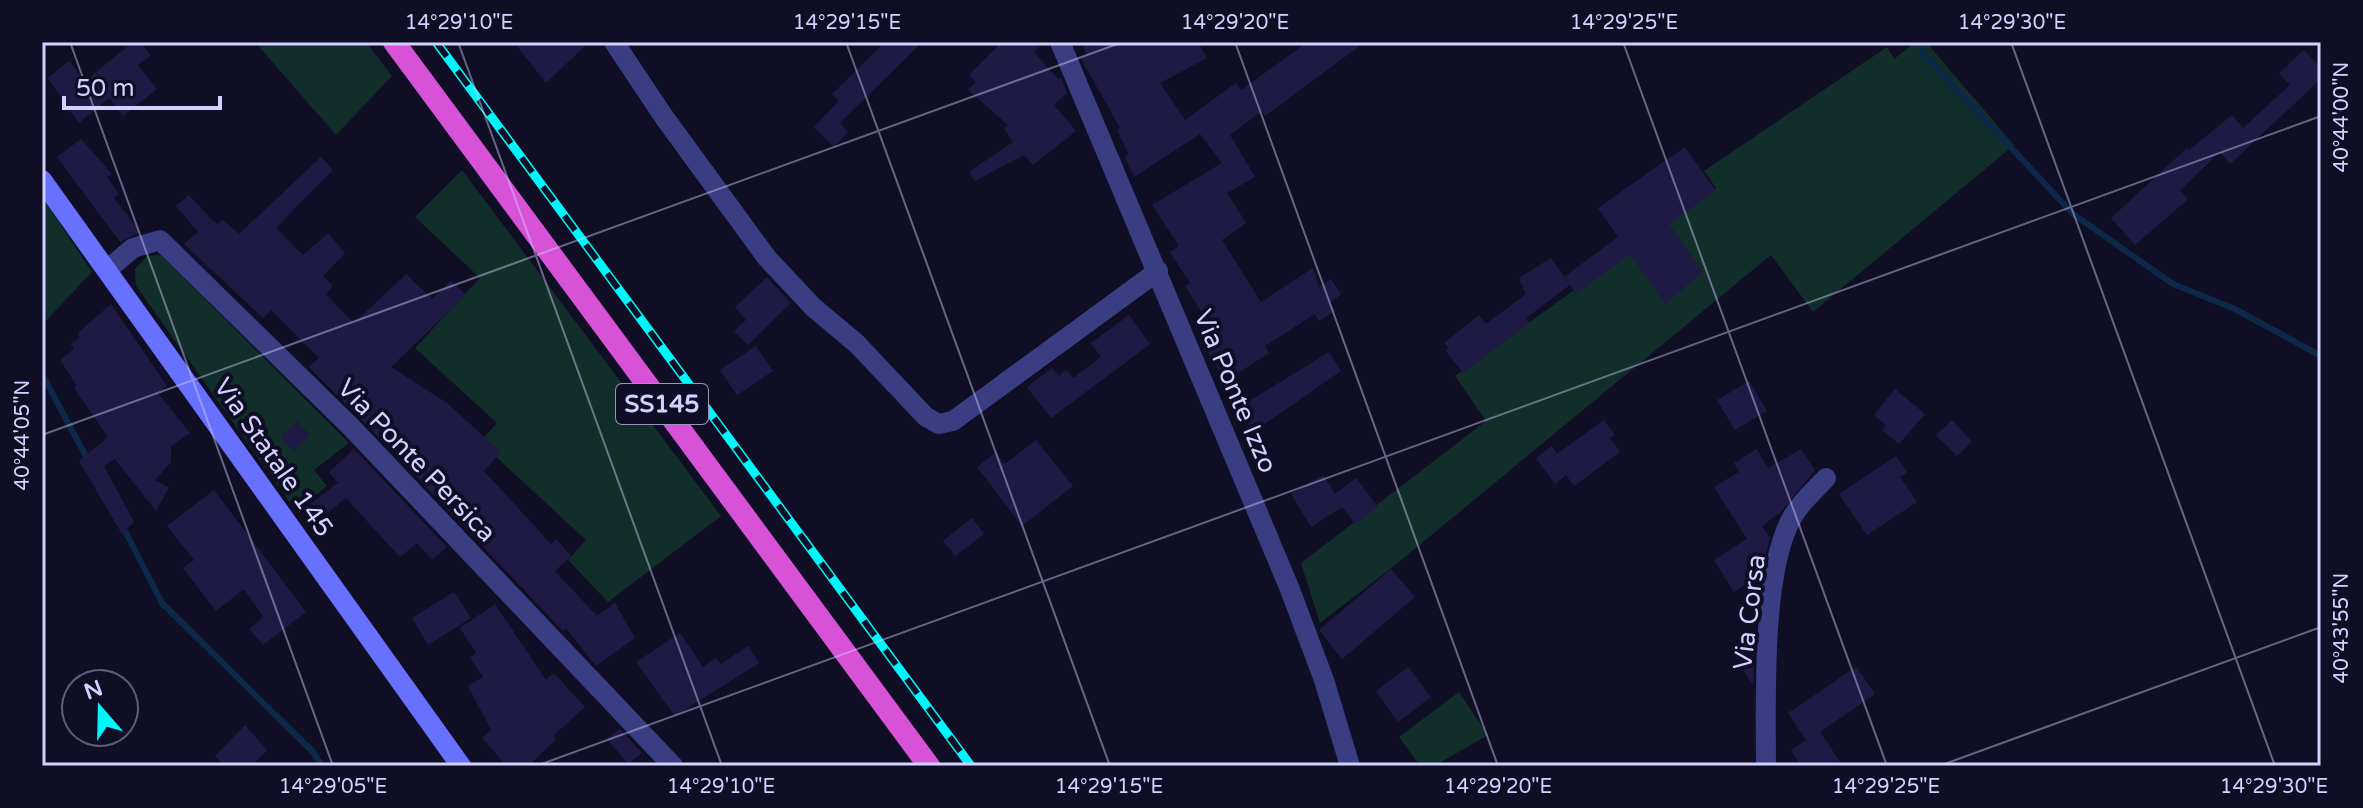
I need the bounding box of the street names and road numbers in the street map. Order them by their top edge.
street label: Via Ponte Izzo [1187,305,1284,478]
street label: Via Statale 145 [207,372,340,543]
street label: Via Ponte Persica [331,372,502,548]
road number: SS145 [616,384,708,424]
street label: Via Corsa [1727,553,1772,672]

